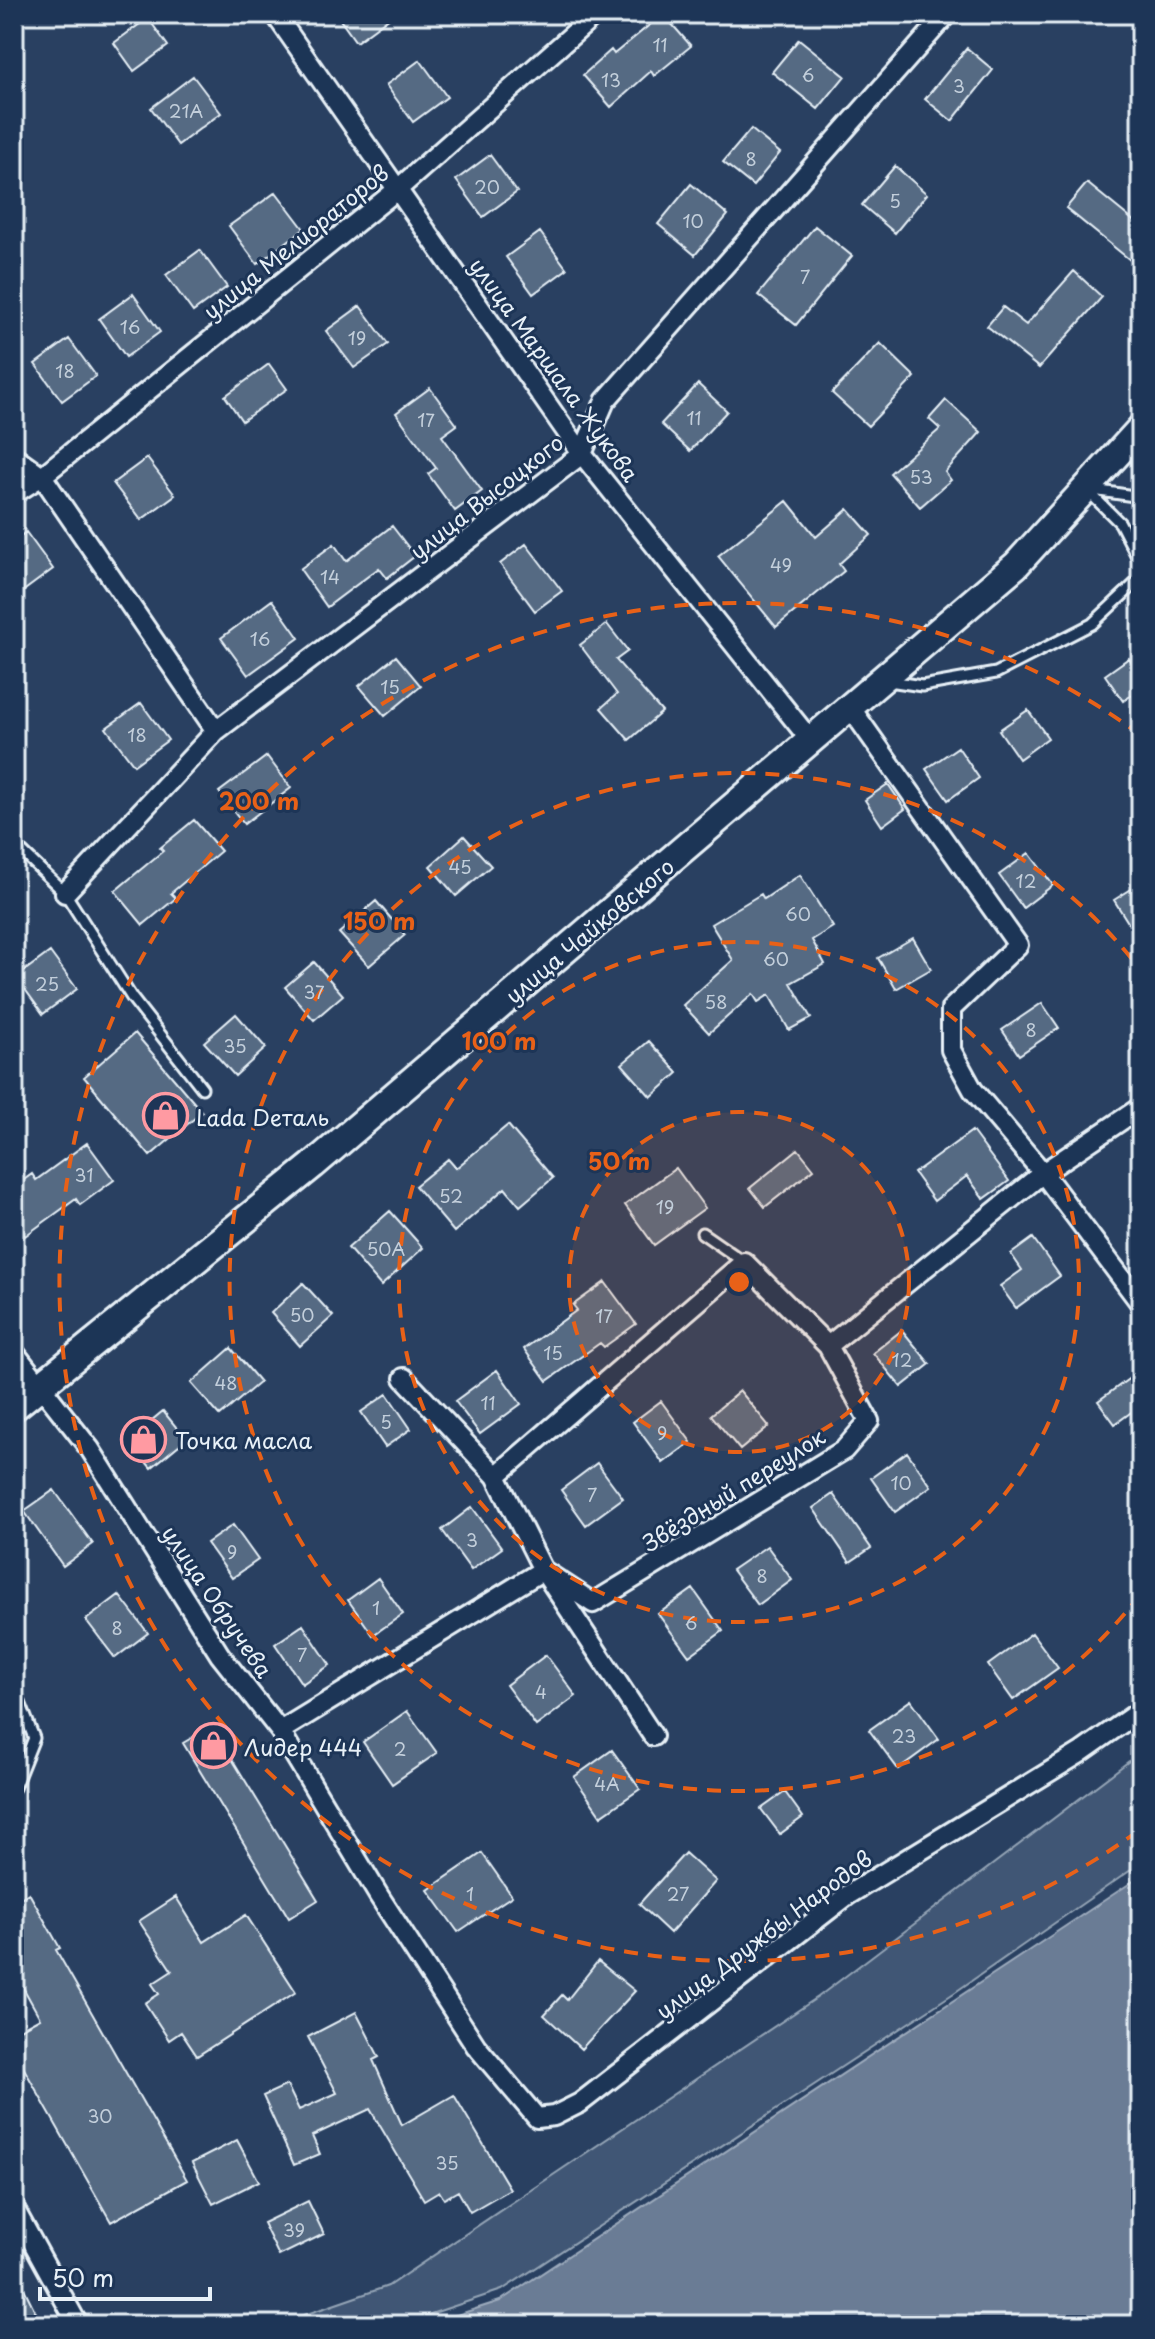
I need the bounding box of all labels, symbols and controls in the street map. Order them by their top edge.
house number: 11 [652,31,668,58]
house number: 6 [802,61,814,88]
house number: 13 [601,66,621,93]
house number: 3 [953,72,965,99]
house number: 21А [169,97,204,124]
house number: 8 [745,145,757,172]
street label: улица Мелиораторов [195,156,395,326]
house number: 20 [474,173,500,200]
house number: 5 [889,187,901,214]
house number: 10 [682,207,704,234]
street label: улица Маршала Жукова [462,250,648,488]
house number: 7 [800,263,810,290]
house number: 16 [120,313,140,340]
house number: 19 [348,324,366,351]
house number: 18 [55,357,75,384]
house number: 11 [686,404,702,431]
house number: 17 [417,406,435,433]
street label: улица Высоцкого [402,425,570,567]
house number: 53 [909,463,933,490]
house number: 49 [770,551,792,578]
house number: 14 [320,563,340,590]
house number: 16 [250,625,270,652]
house number: 15 [380,673,400,700]
house number: 18 [127,721,147,748]
text: 200 m [219,782,299,818]
street label: улица Чайковского [497,849,681,1011]
house number: 45 [449,853,472,880]
house number: 12 [1016,867,1036,894]
house number: 60 [785,900,811,927]
text: 150 m [343,902,415,938]
house number: 60 [763,945,789,972]
house number: 25 [35,970,59,997]
house number: 37 [303,978,325,1005]
house number: 58 [705,988,727,1015]
house number: 8 [1025,1016,1037,1043]
text: 100 m [462,1022,536,1058]
house number: 35 [223,1032,247,1059]
shop icon: Lada Dеталь [141,1092,189,1140]
place label: Lada Dеталь [196,1100,329,1133]
text: 50 m [588,1142,650,1178]
house number: 31 [75,1161,93,1188]
house number: 52 [439,1182,463,1209]
house number: 19 [656,1193,674,1220]
house number: 50А [367,1235,405,1262]
centre of rings [725,1268,753,1296]
house number: 50 [290,1301,314,1328]
house number: 17 [595,1302,613,1329]
house number: 15 [543,1339,563,1366]
house number: 12 [892,1346,912,1373]
house number: 48 [214,1369,238,1396]
house number: 11 [480,1389,496,1416]
house number: 5 [380,1408,392,1435]
shop icon: Точка масла [120,1415,168,1463]
street label: Звёздный переулок [635,1419,832,1559]
house number: 9 [657,1419,667,1446]
place label: Точка масла [175,1423,312,1456]
house number: 10 [890,1469,912,1496]
house number: 7 [587,1481,597,1508]
street label: улица Обручева [155,1518,282,1684]
house number: 3 [466,1526,478,1553]
house number: 9 [227,1538,237,1565]
house number: 8 [756,1562,768,1589]
house number: 1 [372,1594,380,1621]
house number: 6 [685,1609,697,1636]
house number: 8 [111,1614,123,1641]
house number: 7 [297,1641,307,1668]
house number: 4 [535,1678,547,1705]
shop icon: Лидер 444 [189,1722,237,1770]
house number: 23 [892,1722,916,1749]
place label: Лидер 444 [244,1730,362,1763]
house number: 2 [394,1735,406,1762]
house number: 4А [594,1770,620,1797]
street label: улица Дружбы Народов [648,1842,878,2026]
house number: 1 [466,1880,474,1907]
house number: 27 [667,1880,689,1907]
house number: 30 [87,2102,113,2129]
house number: 35 [435,2149,459,2176]
house number: 39 [283,2216,305,2243]
scale bar [40,2251,210,2301]
text: 50 m [52,2259,114,2295]

